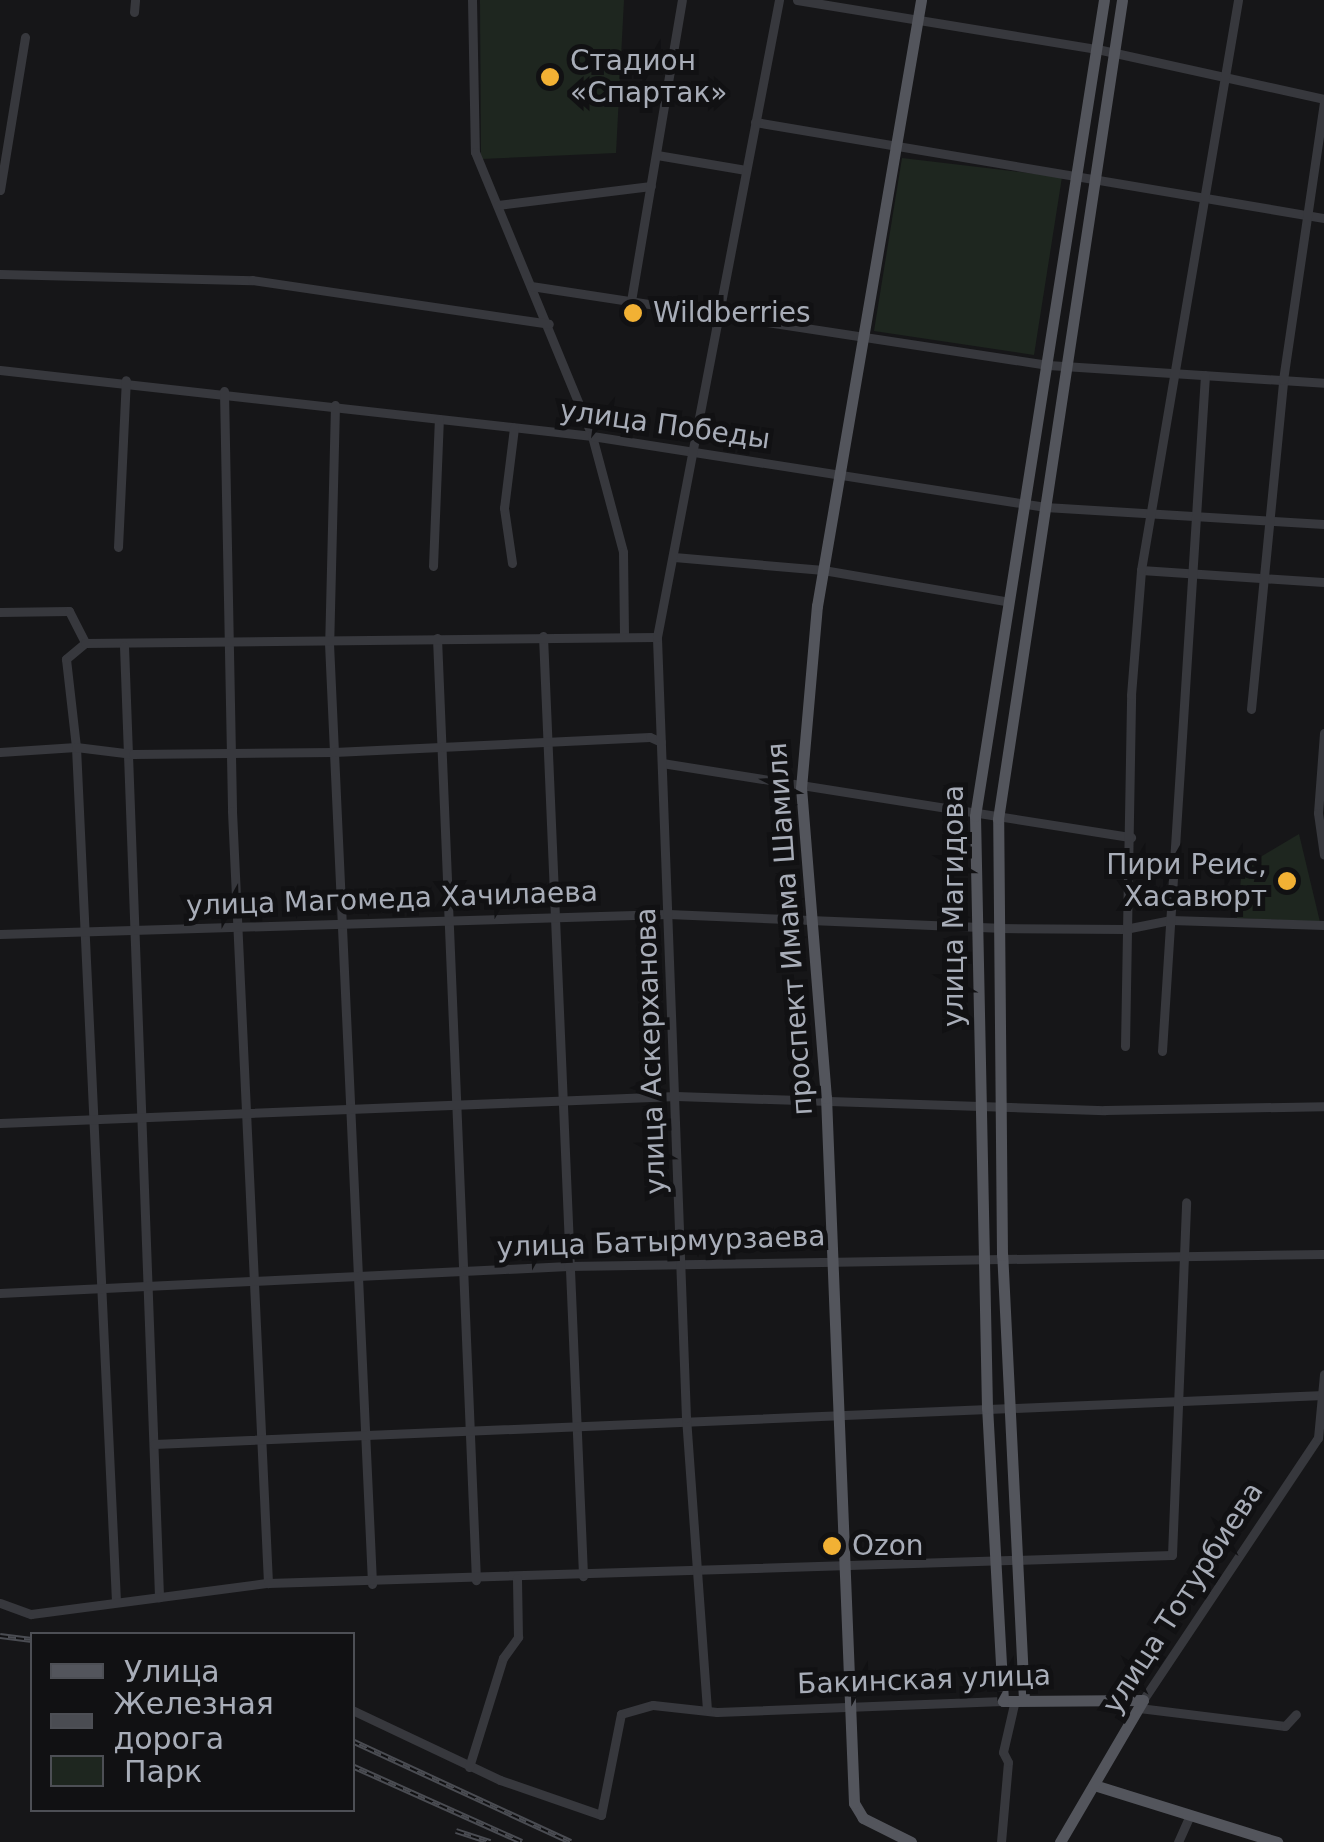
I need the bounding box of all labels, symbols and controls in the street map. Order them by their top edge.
place label: Стадион «Спартак» [570,44,727,110]
marker: Стадион «Спартак» [539,66,561,88]
place label: Wildberries [653,296,811,330]
marker: Wildberries [622,302,644,324]
street label: улица Победы [558,394,772,456]
street label: проспект Имама Шамиля [760,741,820,1117]
street label: улица Магидова [937,785,971,1027]
place label: Пири Реис, Хасавюрт [1106,848,1267,914]
marker: Пири Реис, Хасавюрт [1276,870,1298,892]
street label: улица Магомеда Хачилаева [186,875,598,923]
street label: улица Аскерханова [629,907,673,1195]
street label: улица Батырмурзаева [496,1219,826,1265]
street label: улица Тотурбиева [1096,1476,1270,1720]
place label: Ozon [852,1529,924,1563]
marker: Ozon [821,1535,843,1557]
legend [30,1632,355,1812]
text: Улица [124,1654,220,1689]
street label: Бакинская улица [797,1659,1051,1701]
text: Железная дорога [113,1686,274,1756]
text: Парк [124,1754,202,1789]

